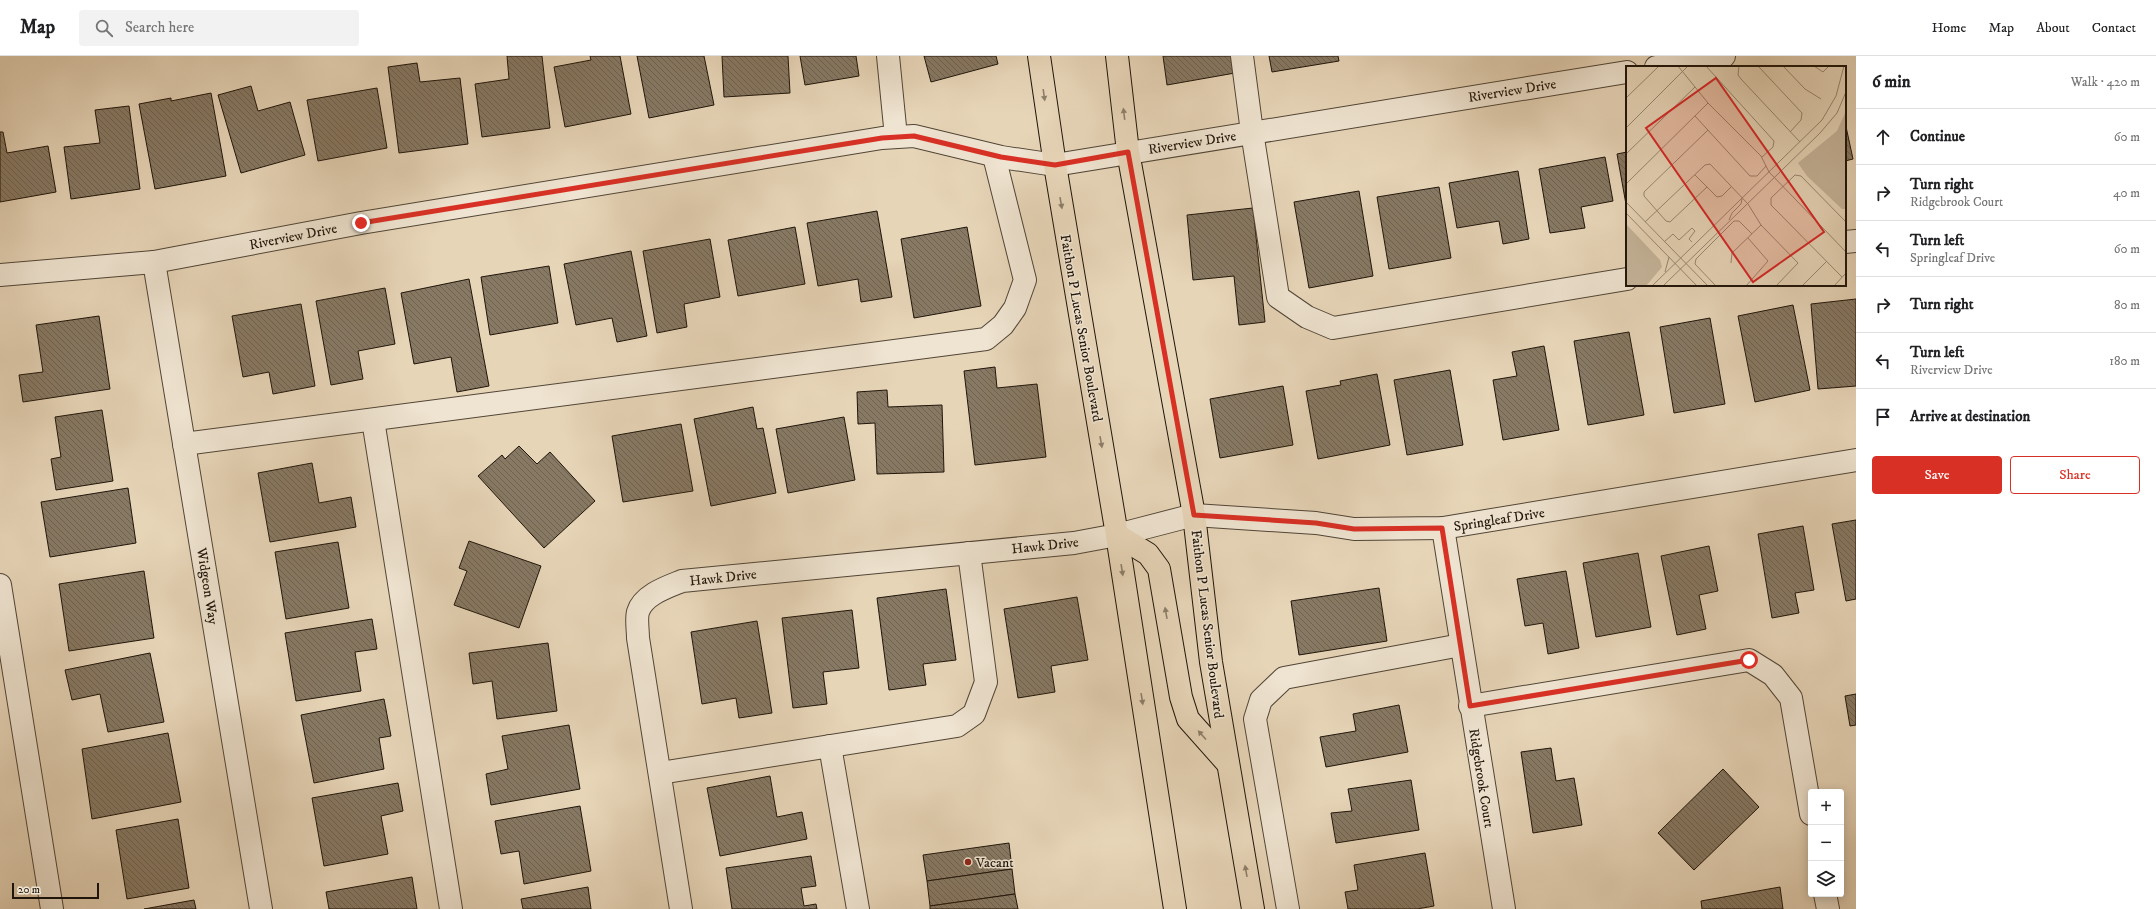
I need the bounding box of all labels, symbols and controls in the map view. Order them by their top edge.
search box [79,10,359,46]
text: Map [20,16,55,39]
icon: search [93,17,115,39]
text: Search here [125,18,194,37]
text: Home [1932,19,1966,37]
text: Map [1988,19,2014,37]
text: About [2036,19,2070,37]
text: Contact [2092,19,2136,37]
inset map [1626,66,1846,286]
text: 6 min [1872,71,1911,93]
text: Walk · 420 m [2071,74,2140,90]
street label: Riverview Drive [1467,75,1558,107]
one-way arrow [1041,89,1047,101]
one-way arrow [1121,107,1127,120]
icon: ahead [1872,126,1894,148]
street label: Riverview Drive [1147,127,1238,159]
text: Continue [1910,127,1965,146]
text: 60 m [2114,129,2140,145]
text: Turn right [1910,175,1973,194]
icon: right [1872,182,1894,204]
text: 40 m [2113,185,2140,201]
text: Ridgebrook Court [1910,194,2003,210]
one-way arrow [1058,197,1064,209]
route end [352,214,370,232]
street label: Riverview Drive [248,220,339,254]
text: Turn left [1910,231,1964,250]
street label: Faithon P Lucas Senior Boulevard [1056,233,1106,423]
icon: left [1872,238,1894,260]
text: 60 m [2114,241,2140,257]
text: Springleaf Drive [1910,250,1995,266]
icon: right [1872,294,1894,316]
text: Turn right [1910,295,1973,314]
text: 80 m [2114,297,2140,313]
text: Turn left [1910,343,1964,362]
icon: left [1872,350,1894,372]
text: 180 m [2109,353,2140,369]
text: Riverview Drive [1910,362,1993,378]
icon: arrive [1872,406,1894,428]
text: Arrive at destination [1910,407,2030,426]
one-way arrow [1098,436,1104,448]
button: Save [1872,456,2002,494]
button: Share [2010,456,2140,494]
street label: Springleaf Drive [1452,504,1546,536]
street label: Faithon P Lucas Senior Boulevard [1187,529,1228,719]
street label: Hawk Drive [1011,533,1080,558]
street label: Widgeon Way [192,545,222,626]
one-way arrow [1119,564,1125,576]
street label: Hawk Drive [689,565,758,590]
one-way arrow [1163,607,1169,619]
route start [1740,651,1758,669]
one-way arrow [1139,693,1145,705]
street label: Ridgebrook Court [1464,727,1498,830]
one-way arrow [1198,730,1207,740]
map controls [1808,789,1844,897]
button: + [1808,789,1844,825]
button: − [1808,825,1844,861]
place label: Vacant [975,854,1014,872]
marker: Vacant [963,857,973,867]
button: layers [1808,861,1844,897]
one-way arrow [1243,864,1249,877]
scale bar [12,881,99,900]
text: 20 m [18,883,40,897]

